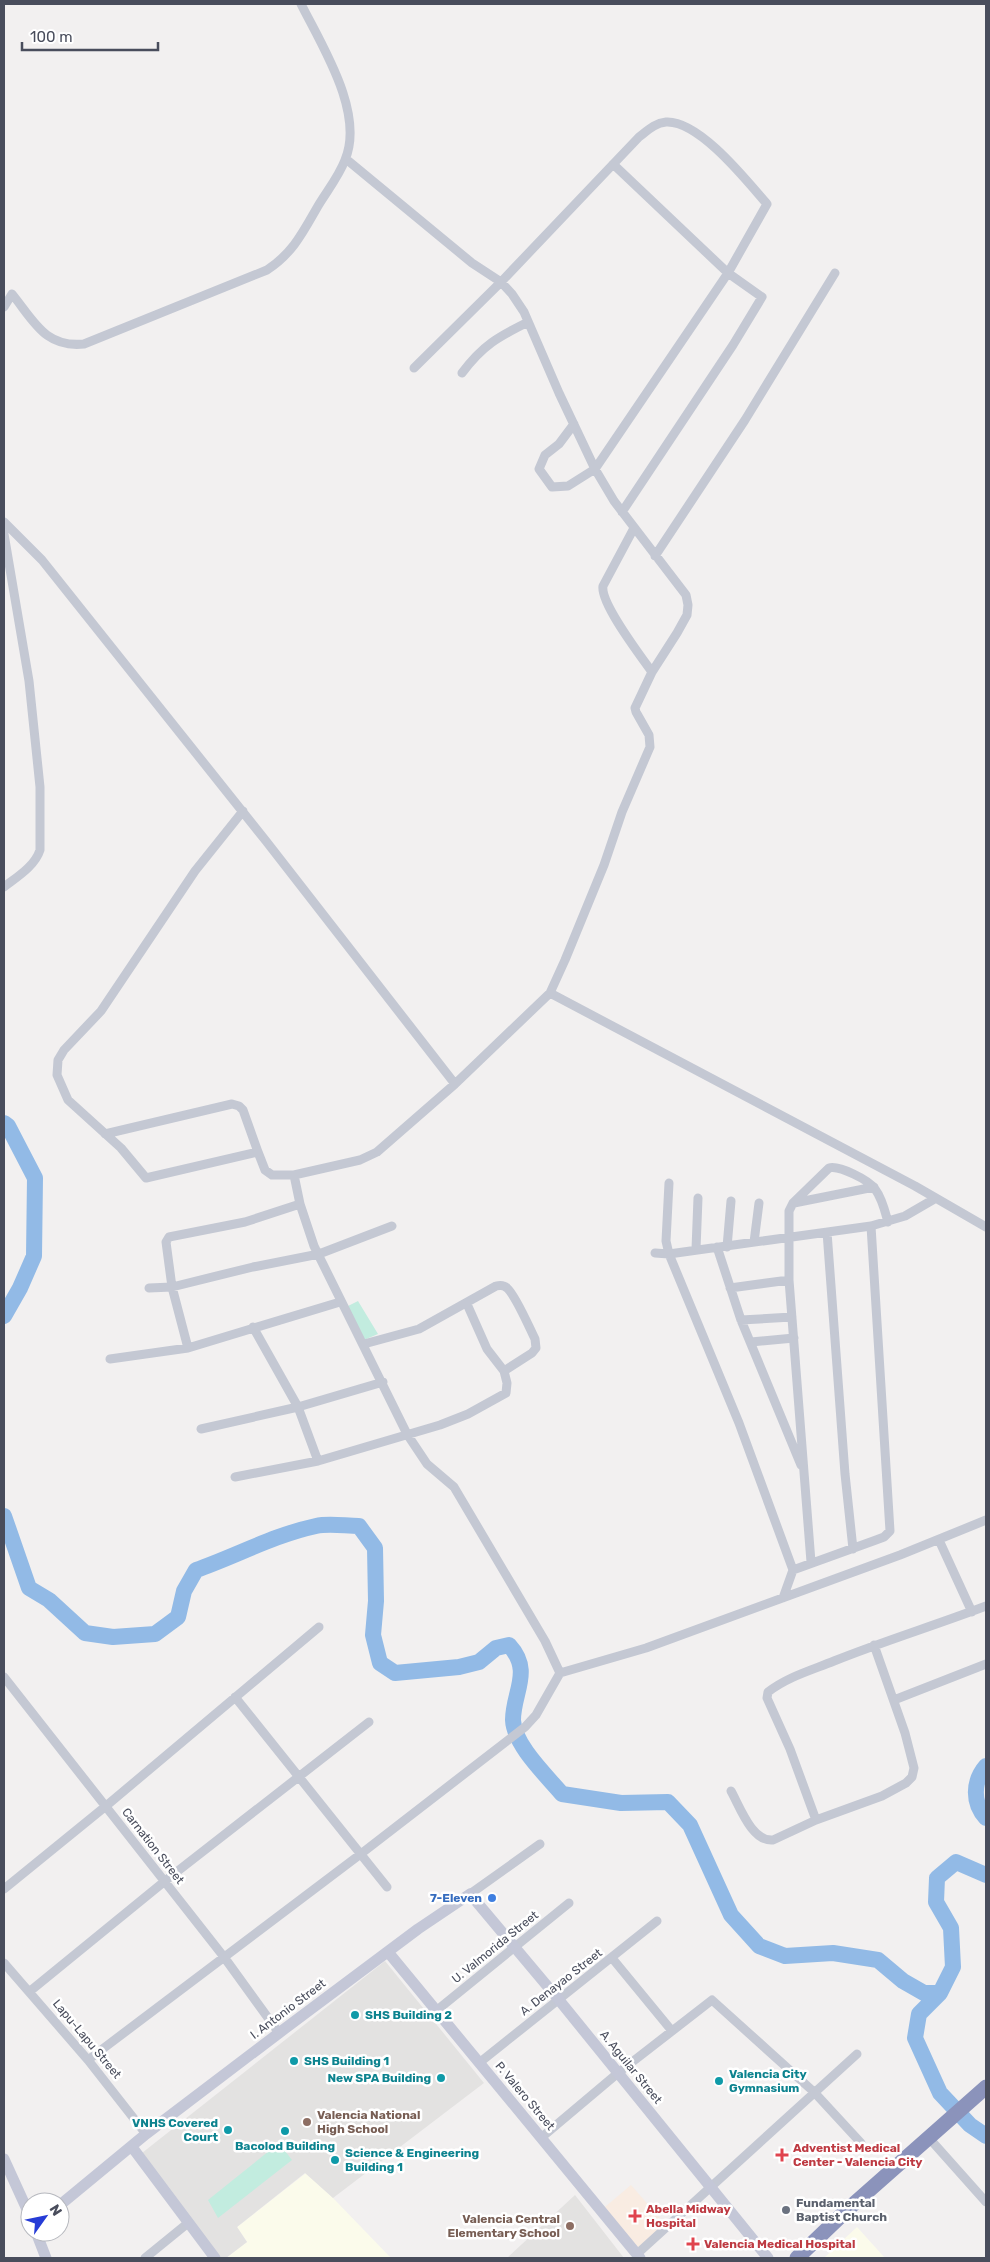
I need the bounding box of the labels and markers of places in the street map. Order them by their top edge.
place label: 7-Eleven [430,1891,482,1905]
marker: 7-Eleven [486,1892,498,1904]
place label: SHS Building 2 [365,2008,452,2022]
marker: SHS Building 2 [349,2009,361,2021]
place label: SHS Building 1 [304,2054,389,2068]
marker: SHS Building 1 [288,2055,300,2067]
place label: Valencia City Gymnasium [729,2067,807,2095]
place label: New SPA Building [327,2071,431,2085]
marker: New SPA Building [435,2072,447,2084]
marker: Valencia City Gymnasium [713,2075,725,2087]
place label: Valencia National High School [317,2108,420,2136]
place label: VNHS Covered Court [132,2116,218,2144]
marker: Valencia National High School [301,2116,313,2128]
marker: VNHS Covered Court [222,2124,234,2136]
marker: Bacolod Building [279,2125,291,2137]
place label: Bacolod Building [235,2139,335,2153]
place label: Adventist Medical Center - Valencia City [793,2141,922,2169]
place label: Science & Engineering Building 1 [345,2146,479,2174]
marker: Adventist Medical Center - Valencia City [775,2148,789,2162]
marker: Science & Engineering Building 1 [329,2154,341,2166]
place label: Fundamental Baptist Church [796,2196,887,2224]
place label: Abella Midway Hospital [646,2202,731,2230]
marker: Fundamental Baptist Church [780,2204,792,2216]
marker: Abella Midway Hospital [628,2209,642,2223]
place label: Valencia Central Elementary School [448,2212,560,2240]
marker: Valencia Central Elementary School [564,2220,576,2232]
marker: Valencia Medical Hospital [686,2237,700,2251]
place label: Valencia Medical Hospital [704,2237,855,2251]

